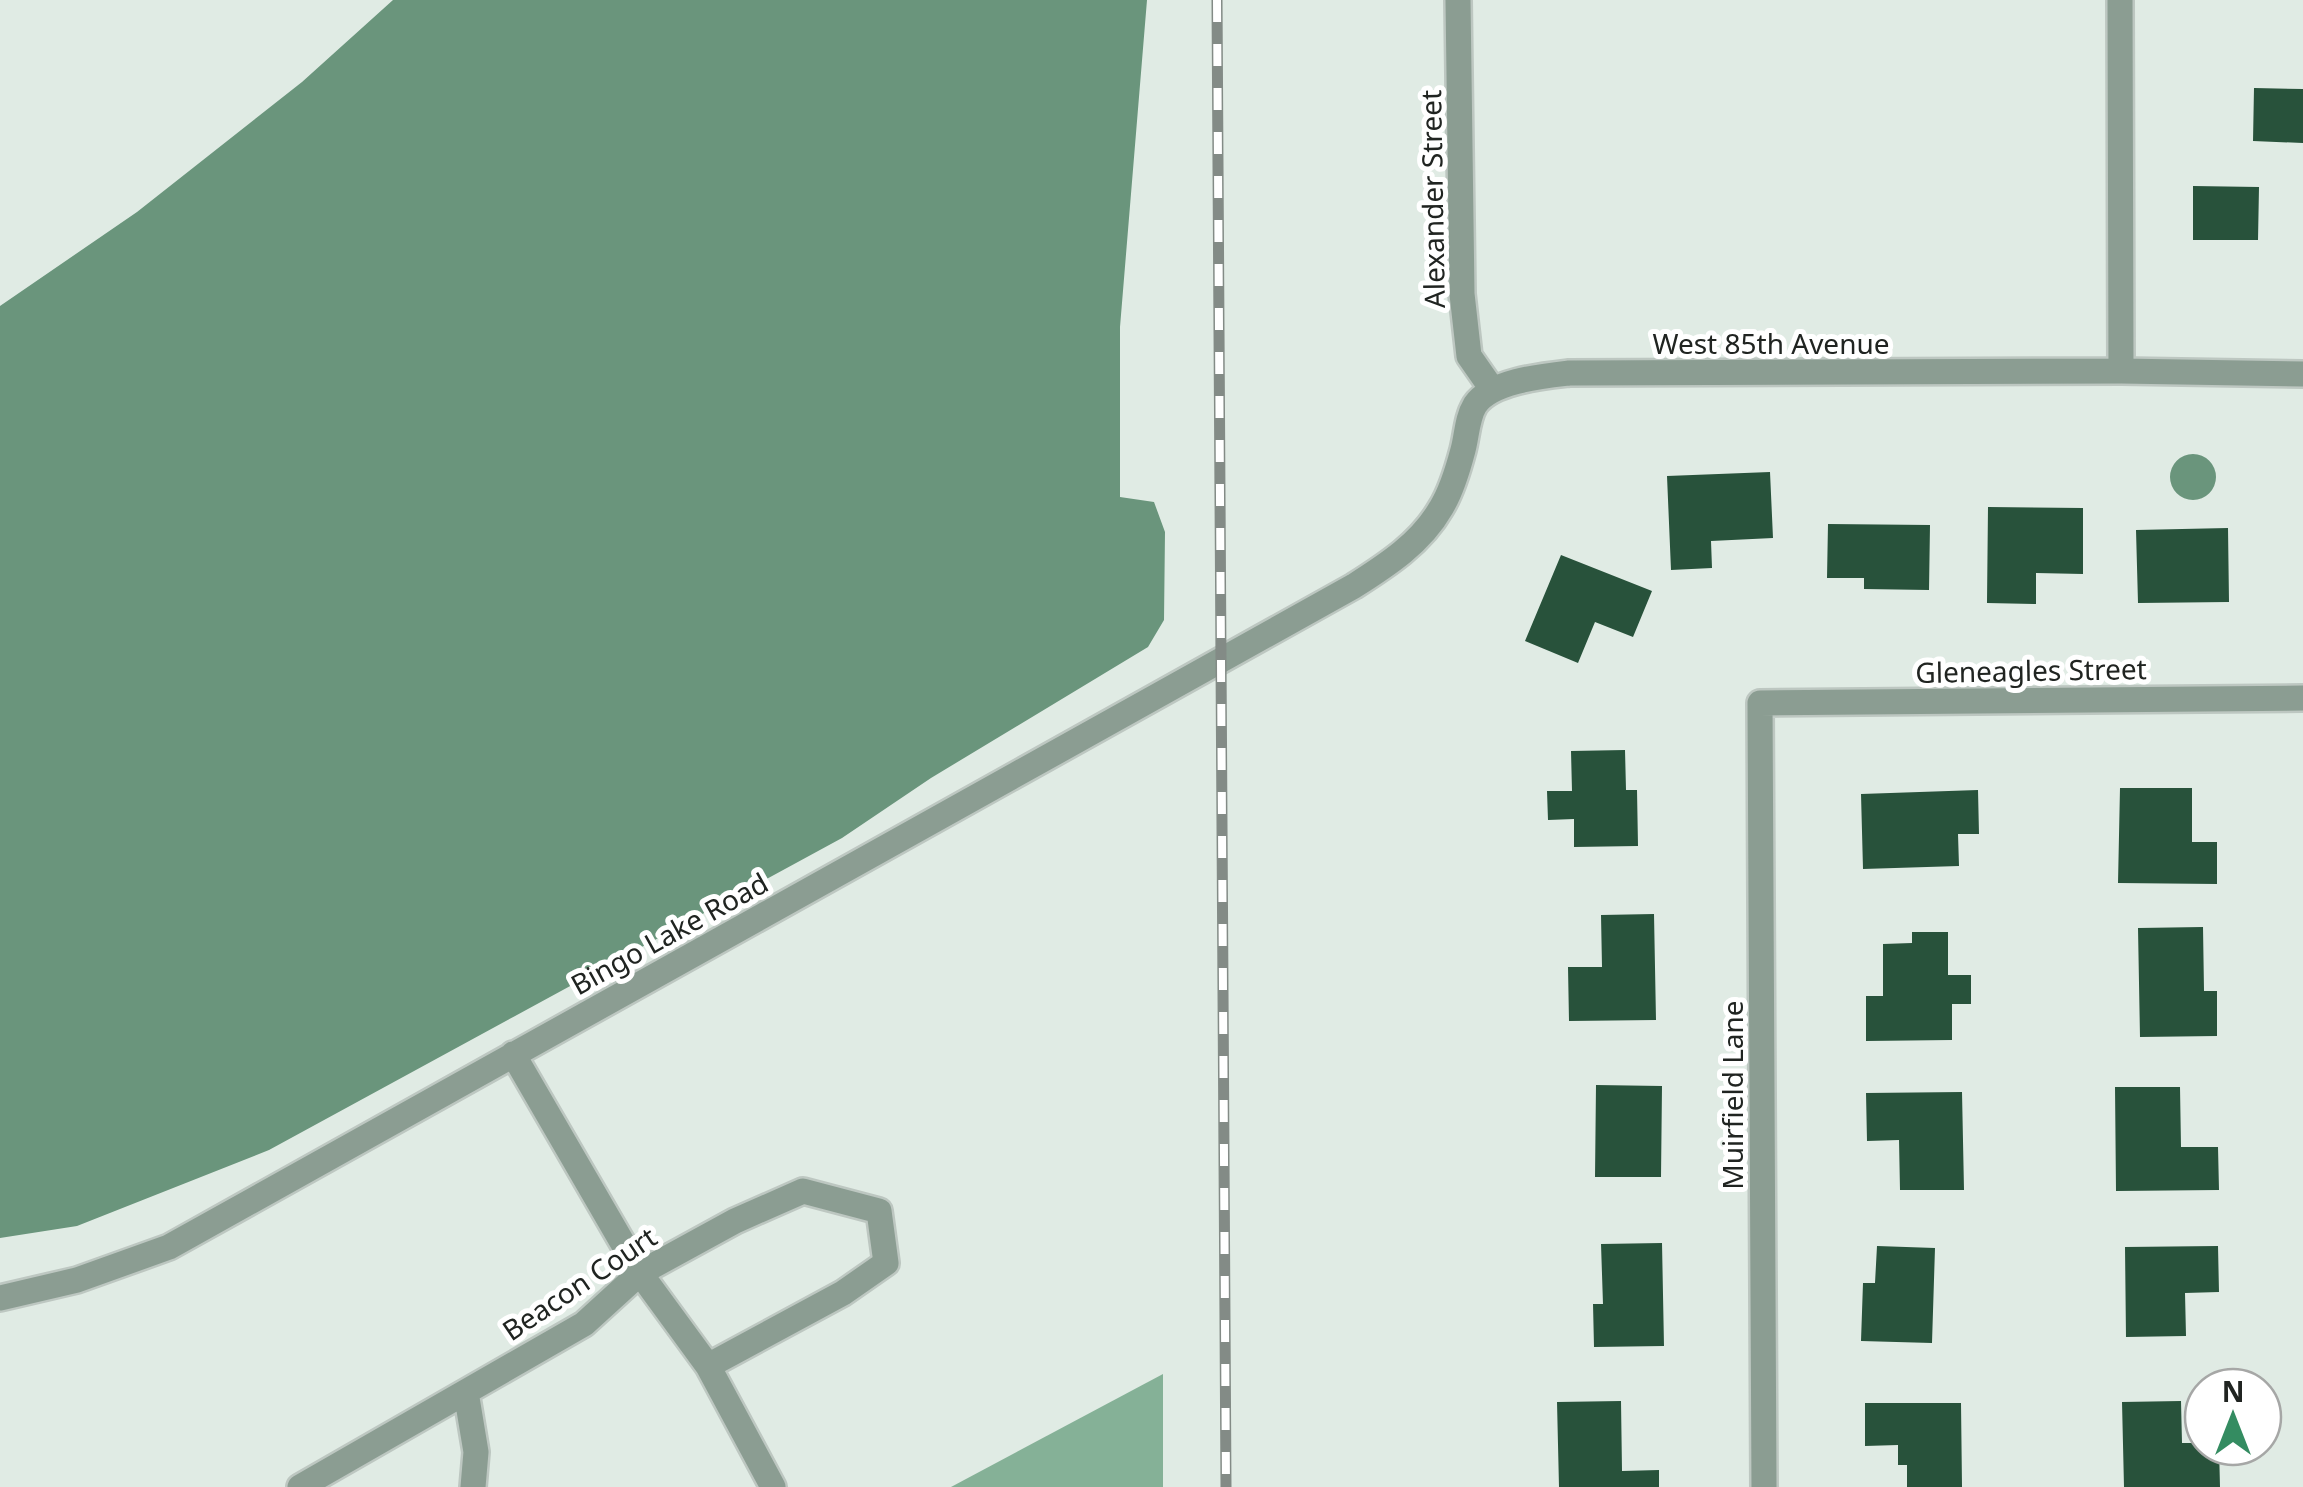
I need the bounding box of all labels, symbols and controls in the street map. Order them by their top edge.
street label: Alexander Street [1411,90,1453,308]
street label: West 85th Avenue [1652,324,1890,362]
street label: Gleneagles Street [1915,649,2147,691]
street label: Bingo Lake Road [564,863,774,1003]
street label: Muirfield Lane [1713,1000,1751,1190]
street label: Beacon Court [494,1217,664,1349]
north arrow [2183,1367,2283,1467]
text: N [2222,1372,2244,1410]

